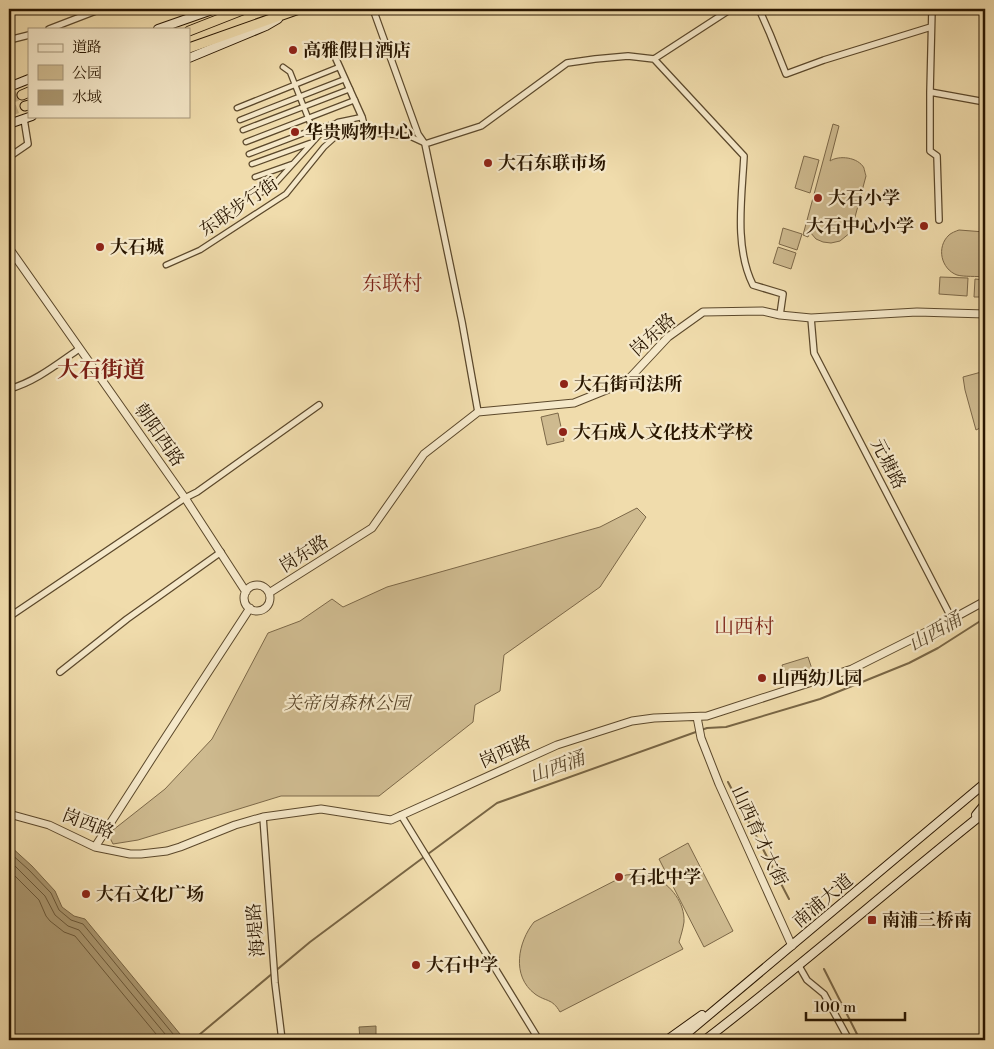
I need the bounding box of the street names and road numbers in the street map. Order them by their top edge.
street label: 东联步行街 [195,172,283,242]
street label: 岗东路 [625,308,681,362]
street label: 朝阳西路 [129,399,189,471]
street label: 元塘路 [865,435,911,493]
street label: 岗东路 [275,530,333,578]
street label: 岗西路 [476,731,534,773]
street label: 山西育才大街 [726,782,792,890]
street label: 岗西路 [59,804,117,844]
street label: 南浦大道 [788,869,858,933]
street label: 海堤路 [242,902,270,958]

